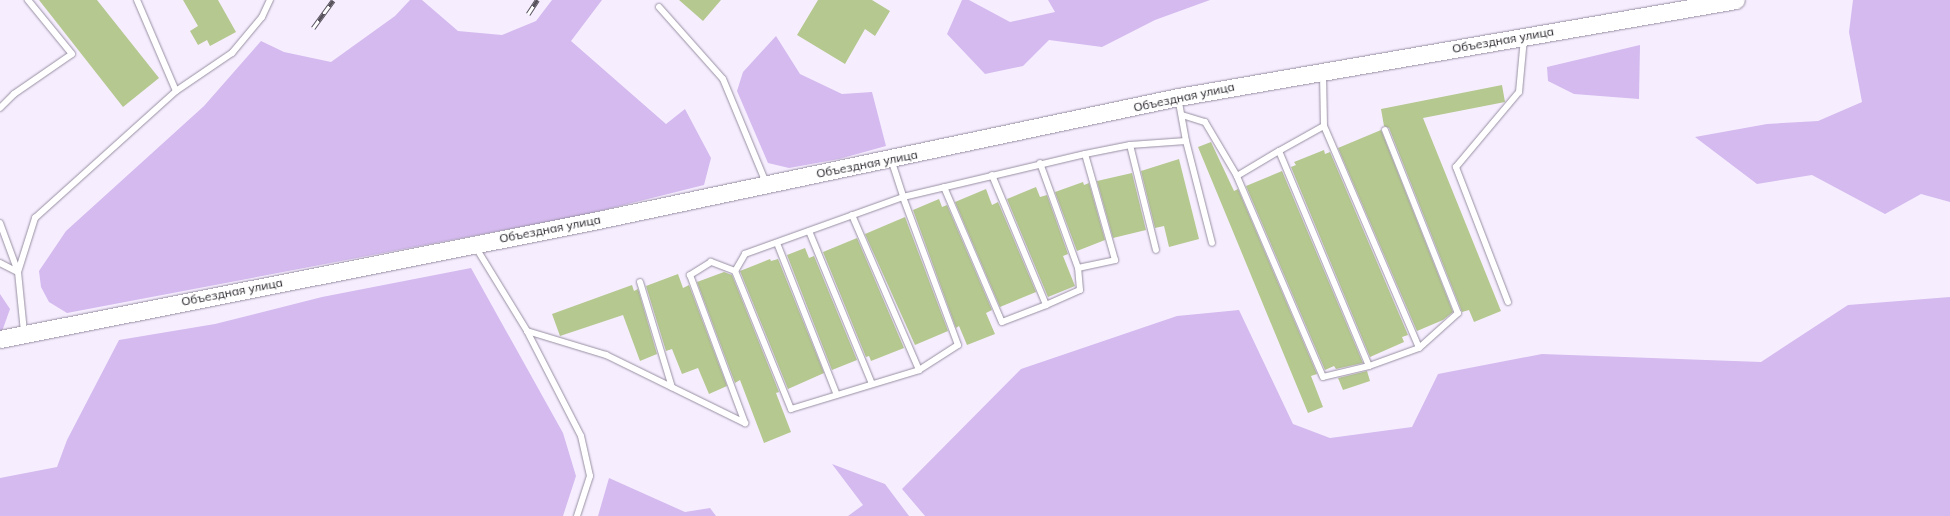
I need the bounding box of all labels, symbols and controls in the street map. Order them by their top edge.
street label: Объездная улица [1451,24,1555,56]
street label: Объездная улица [1132,79,1236,115]
street label: Объездная улица [815,147,919,181]
street label: Объездная улица [498,212,602,246]
street label: Объездная улица [180,275,284,309]

